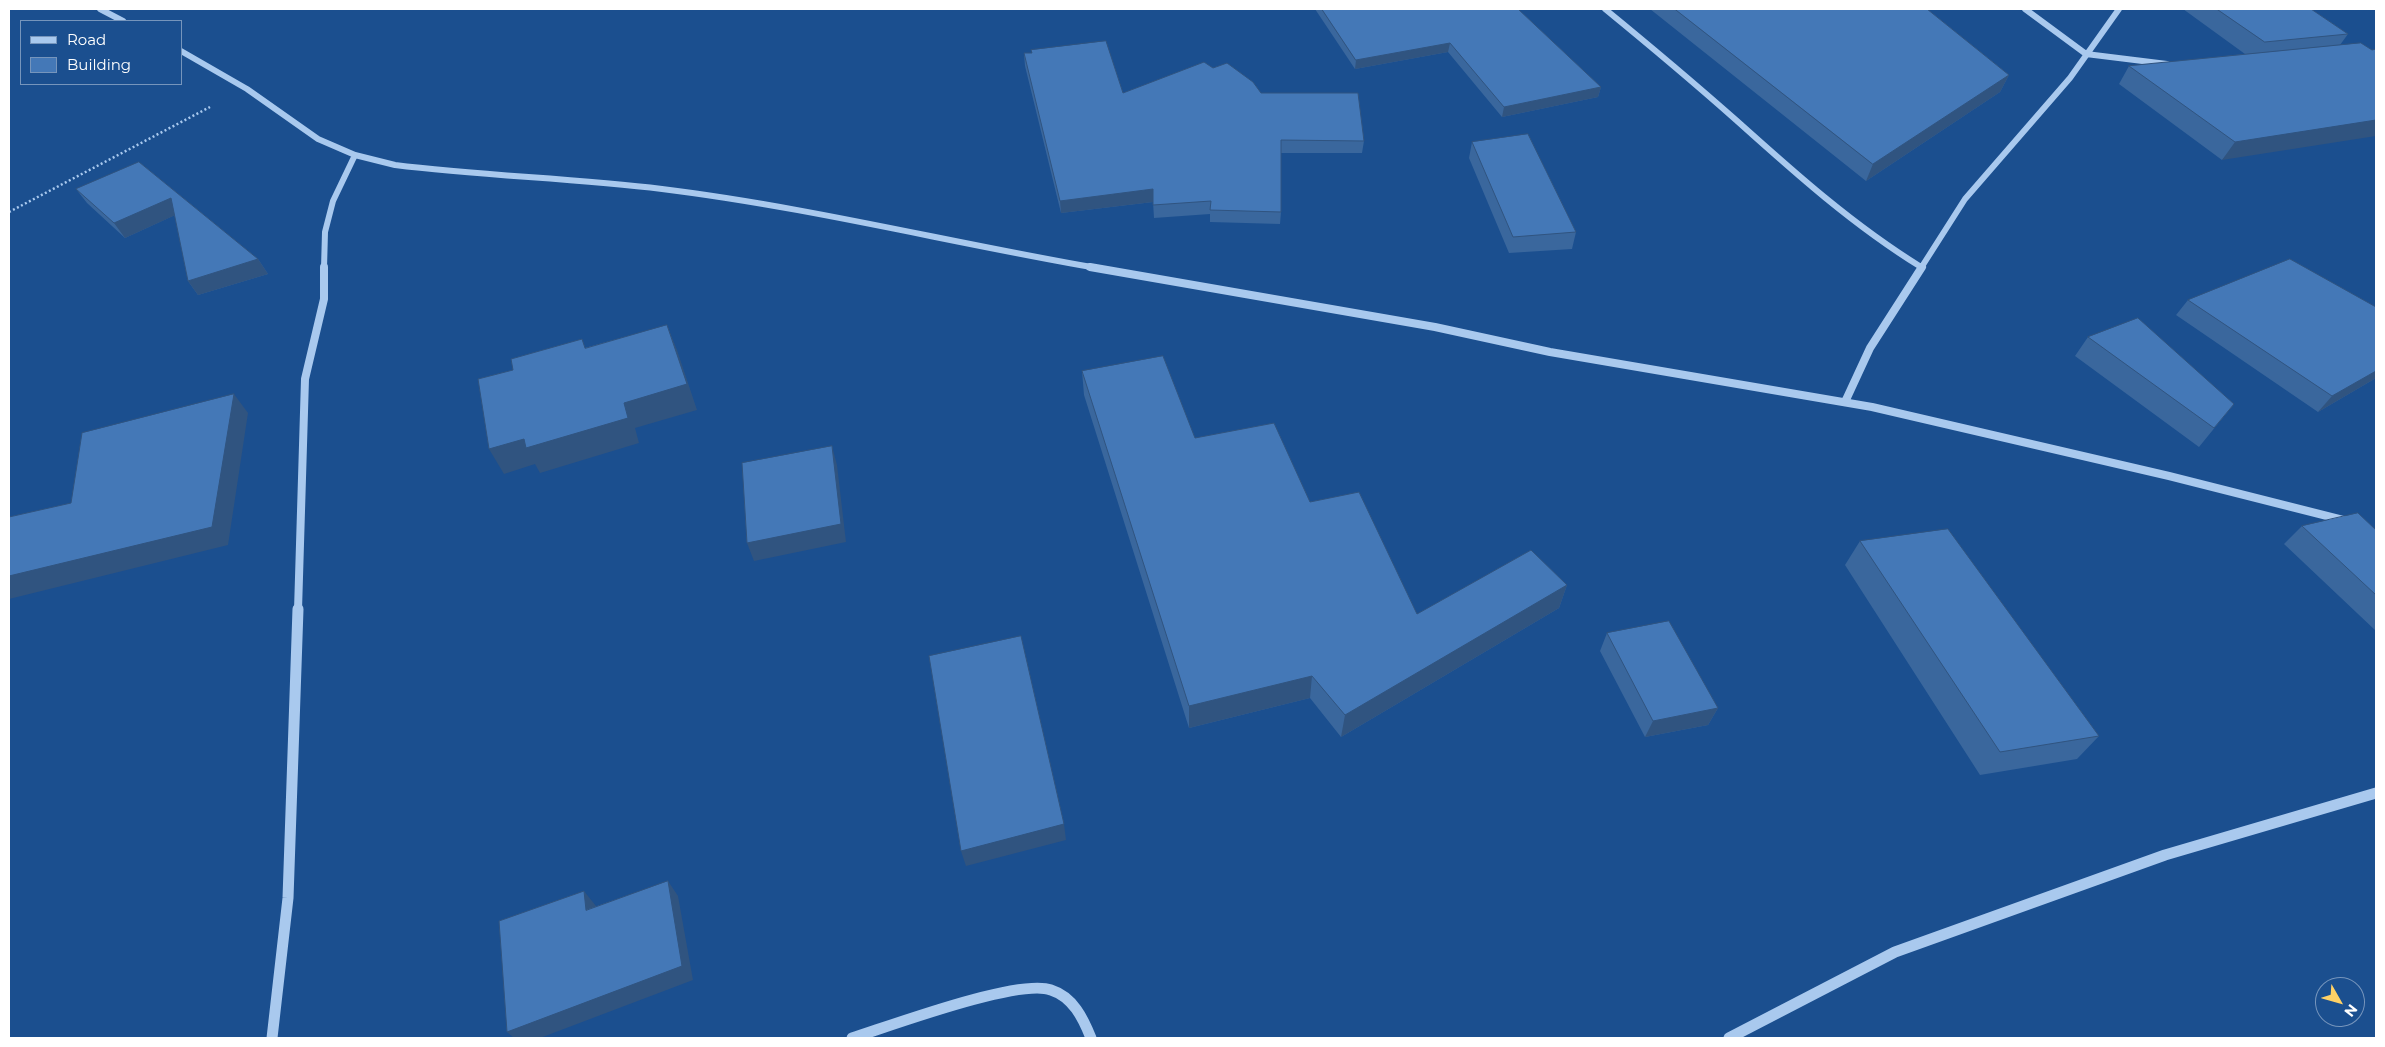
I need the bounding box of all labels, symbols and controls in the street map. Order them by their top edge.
legend [20,20,182,85]
text: Road [67,30,106,49]
text: Building [67,55,131,74]
north arrow [2315,977,2365,1027]
text: N [2340,1001,2362,1021]

